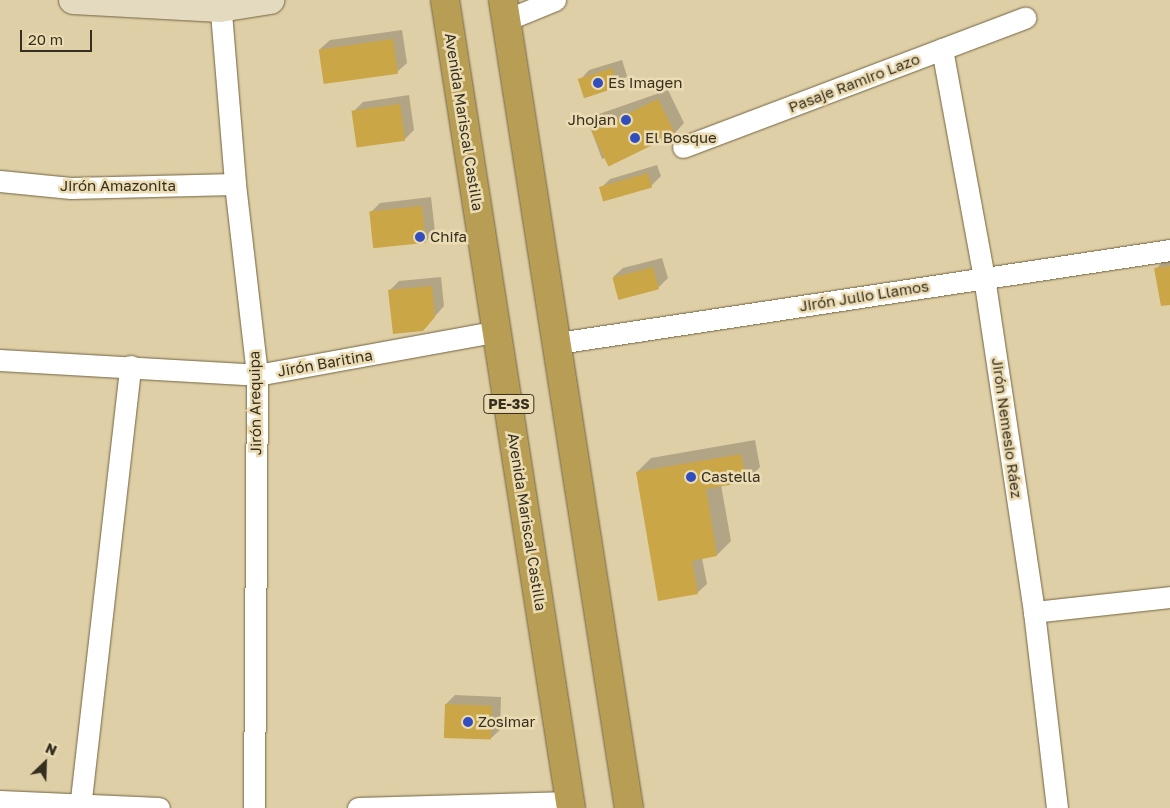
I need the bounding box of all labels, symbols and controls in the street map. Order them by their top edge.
scale bar [22,20,95,52]
text: 20 m [28,30,63,48]
street label: Avenida Mariscal Castilla [441,32,487,212]
street label: Pasaje Ramiro Lazo [786,50,922,116]
place label: Es Imagen [608,74,682,92]
marker: Es Imagen [592,77,604,89]
place label: Jhojan [568,111,616,129]
marker: Jhojan [620,114,632,126]
place label: El Bosque [645,129,717,147]
marker: El Bosque [629,132,641,144]
street label: Jirón Amazonita [60,177,176,195]
place label: Chifa [430,228,467,246]
marker: Chifa [414,231,426,243]
street label: Jirón Julio Llamos [798,277,930,315]
street label: Jirón Baritina [276,346,374,380]
street label: Jirón Arequipa [245,351,265,455]
street label: Jirón Nemesio Ráez [988,357,1026,499]
road number: PE-3S [483,392,535,416]
street label: Avenida Mariscal Castilla [504,432,550,612]
place label: Castella [701,468,760,486]
marker: Castella [685,471,697,483]
place label: Zosimar [478,713,535,731]
marker: Zosimar [462,716,474,728]
north arrow [20,738,70,788]
text: N [43,739,60,759]

